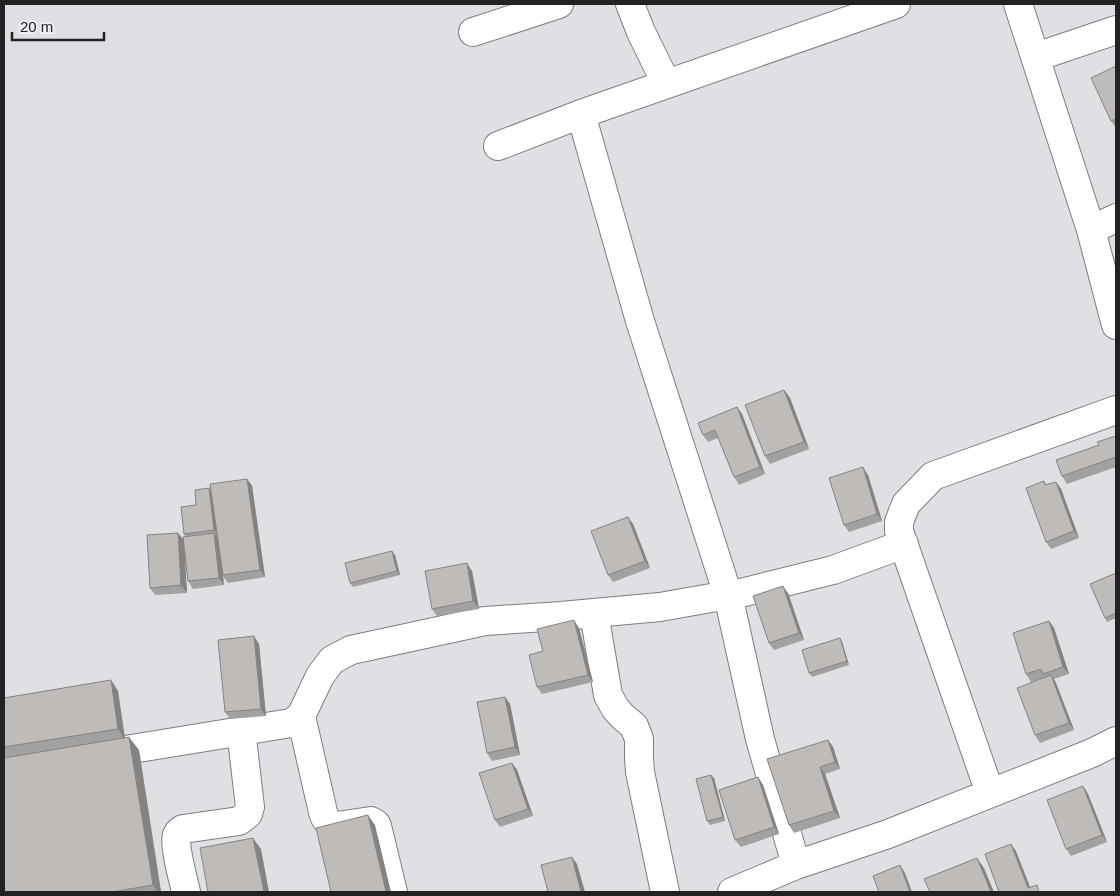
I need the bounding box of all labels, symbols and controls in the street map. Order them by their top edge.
scale bar [12,10,105,42]
text: 20 m [20,18,53,35]

